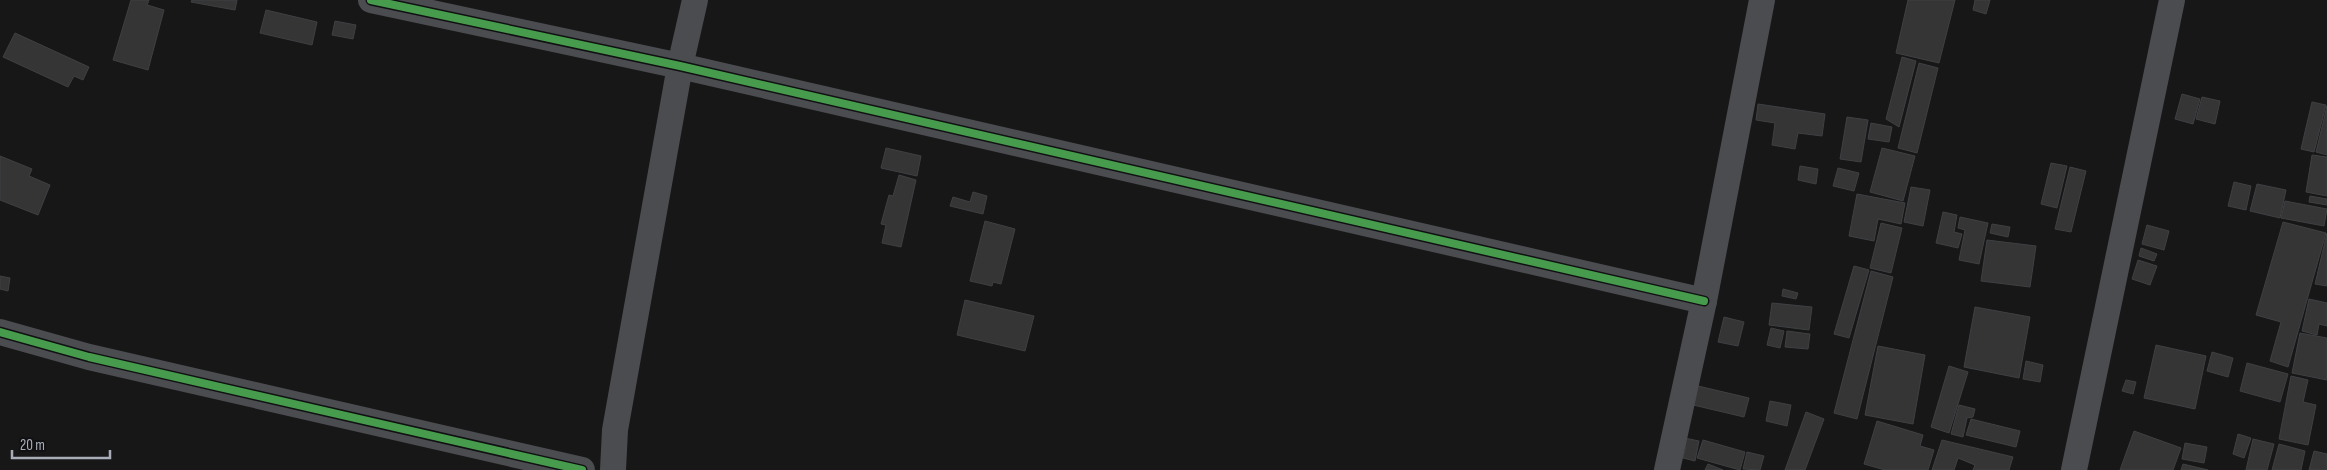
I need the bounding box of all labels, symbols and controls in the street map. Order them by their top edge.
scale bar [12,428,110,460]
text: 20 m [20,436,45,455]

